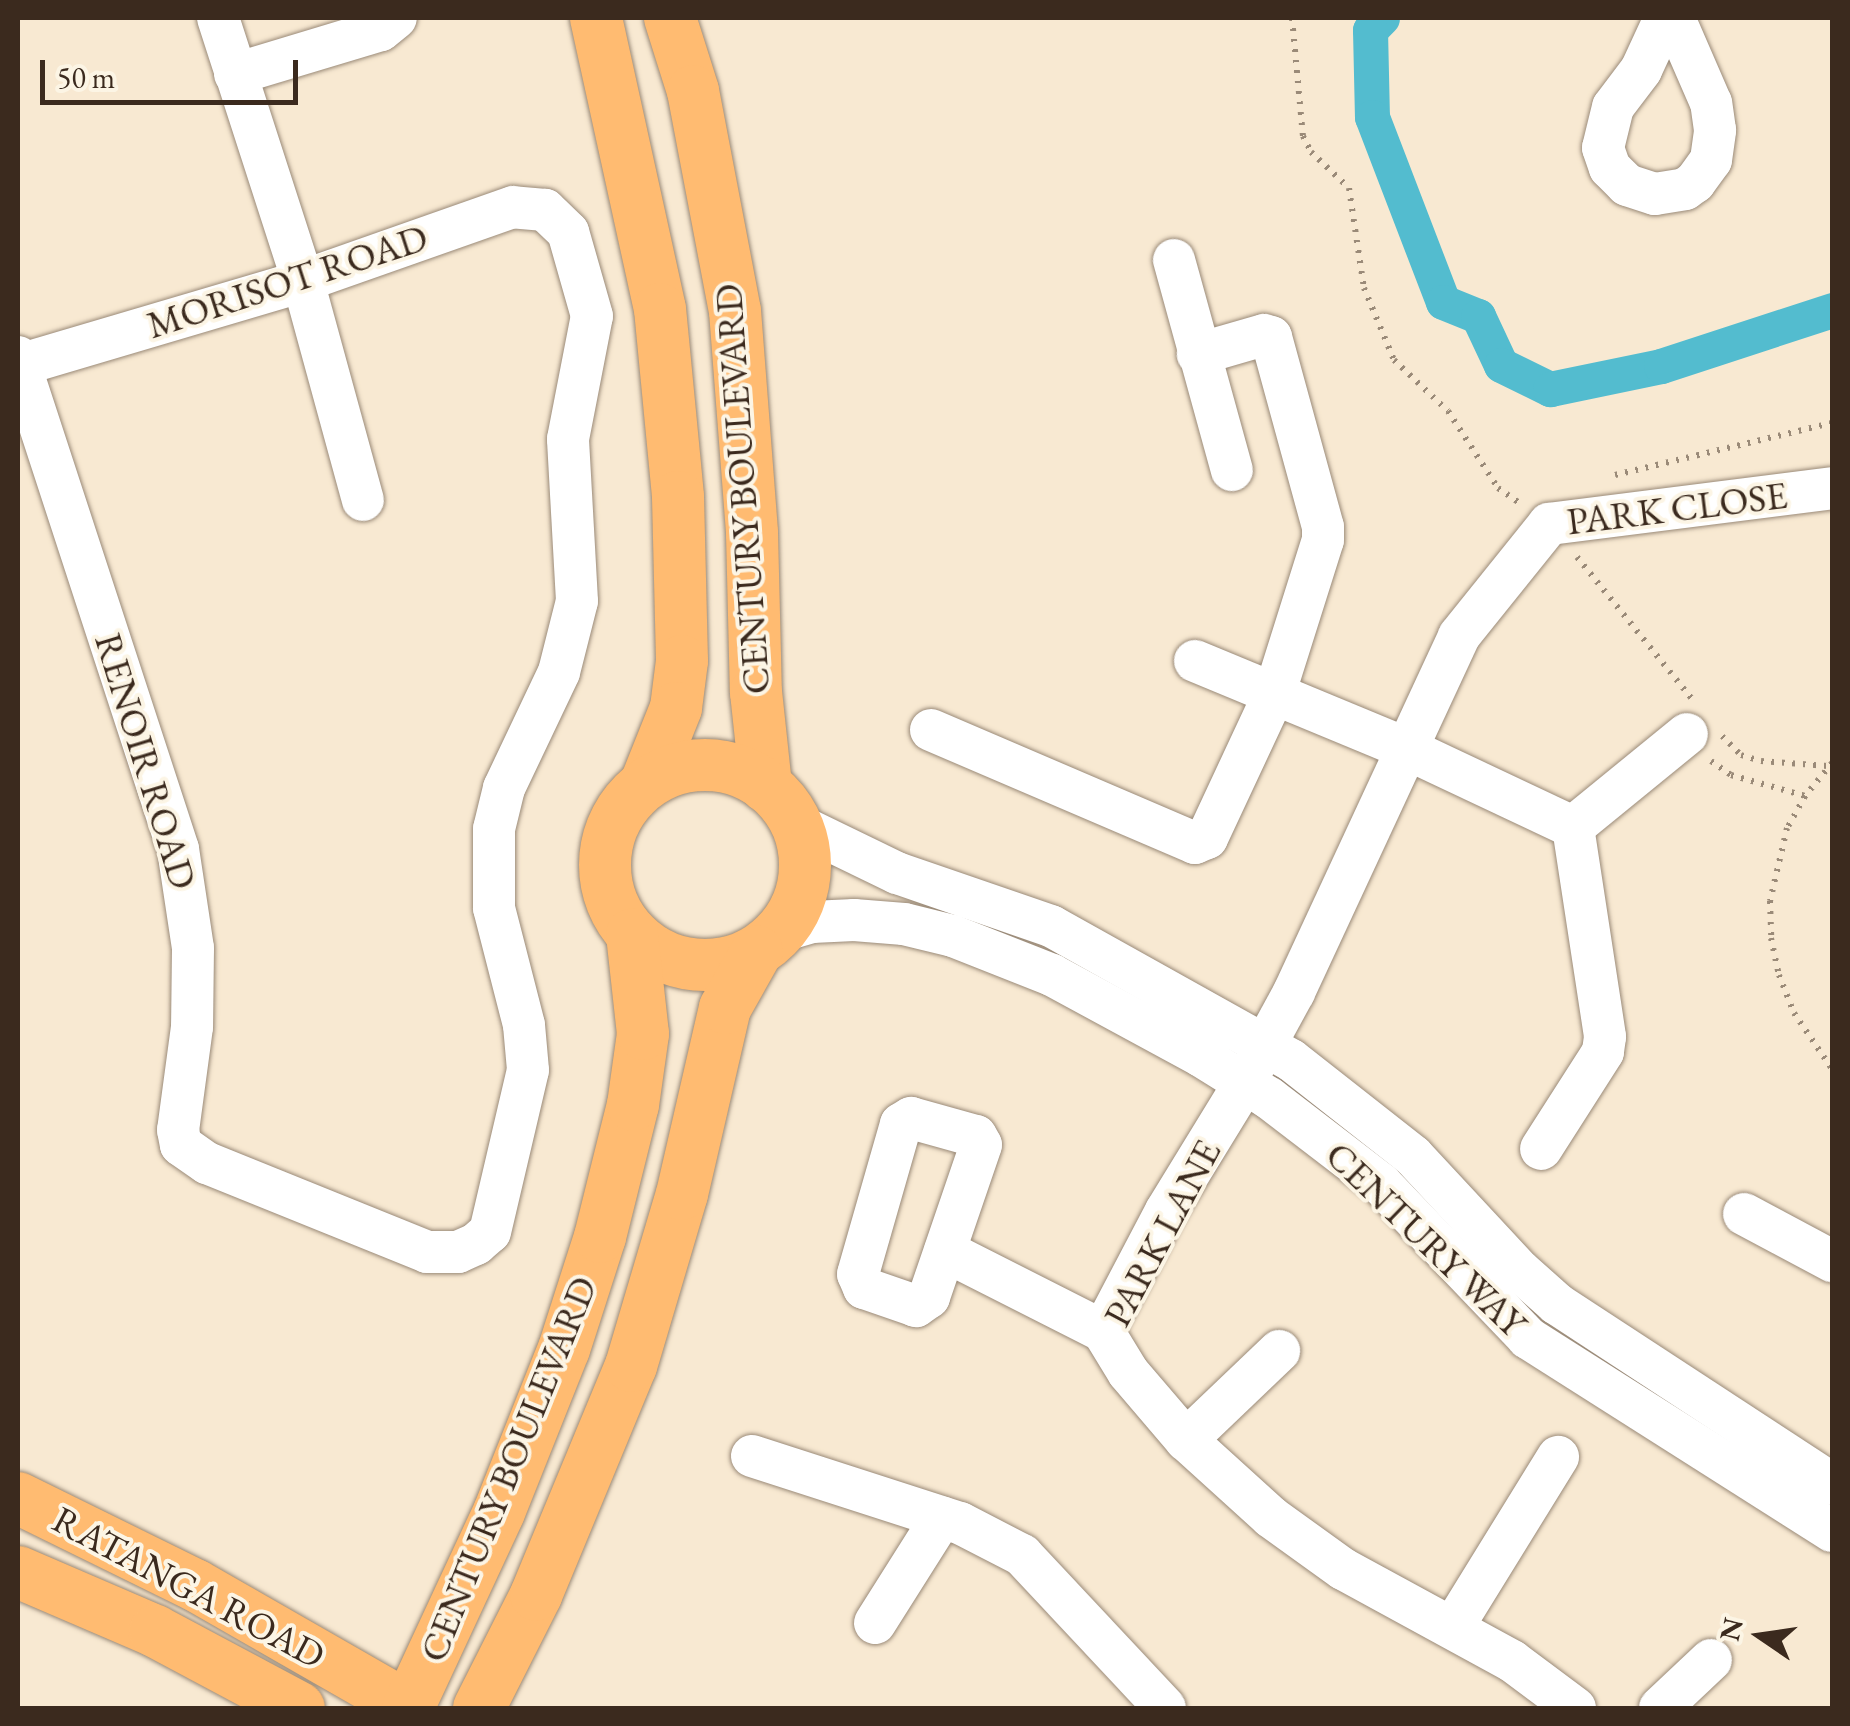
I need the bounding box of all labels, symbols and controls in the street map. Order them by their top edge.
scale bar [45,40,302,102]
text: 50 m [57,58,115,97]
street label: MORISOT ROAD [141,214,433,348]
street label: CENTURY BOULEVARD [705,282,779,696]
street label: PARK CLOSE [1564,472,1790,544]
street label: RENOIR ROAD [85,628,207,894]
street label: PARK LANE [1094,1132,1230,1334]
street label: CENTURY WAY [1316,1132,1536,1346]
street label: CENTURY BOULEVARD [410,1270,606,1668]
street label: RATANGA ROAD [45,1496,333,1678]
north arrow [1710,1586,1810,1686]
text: N [1711,1614,1751,1644]

